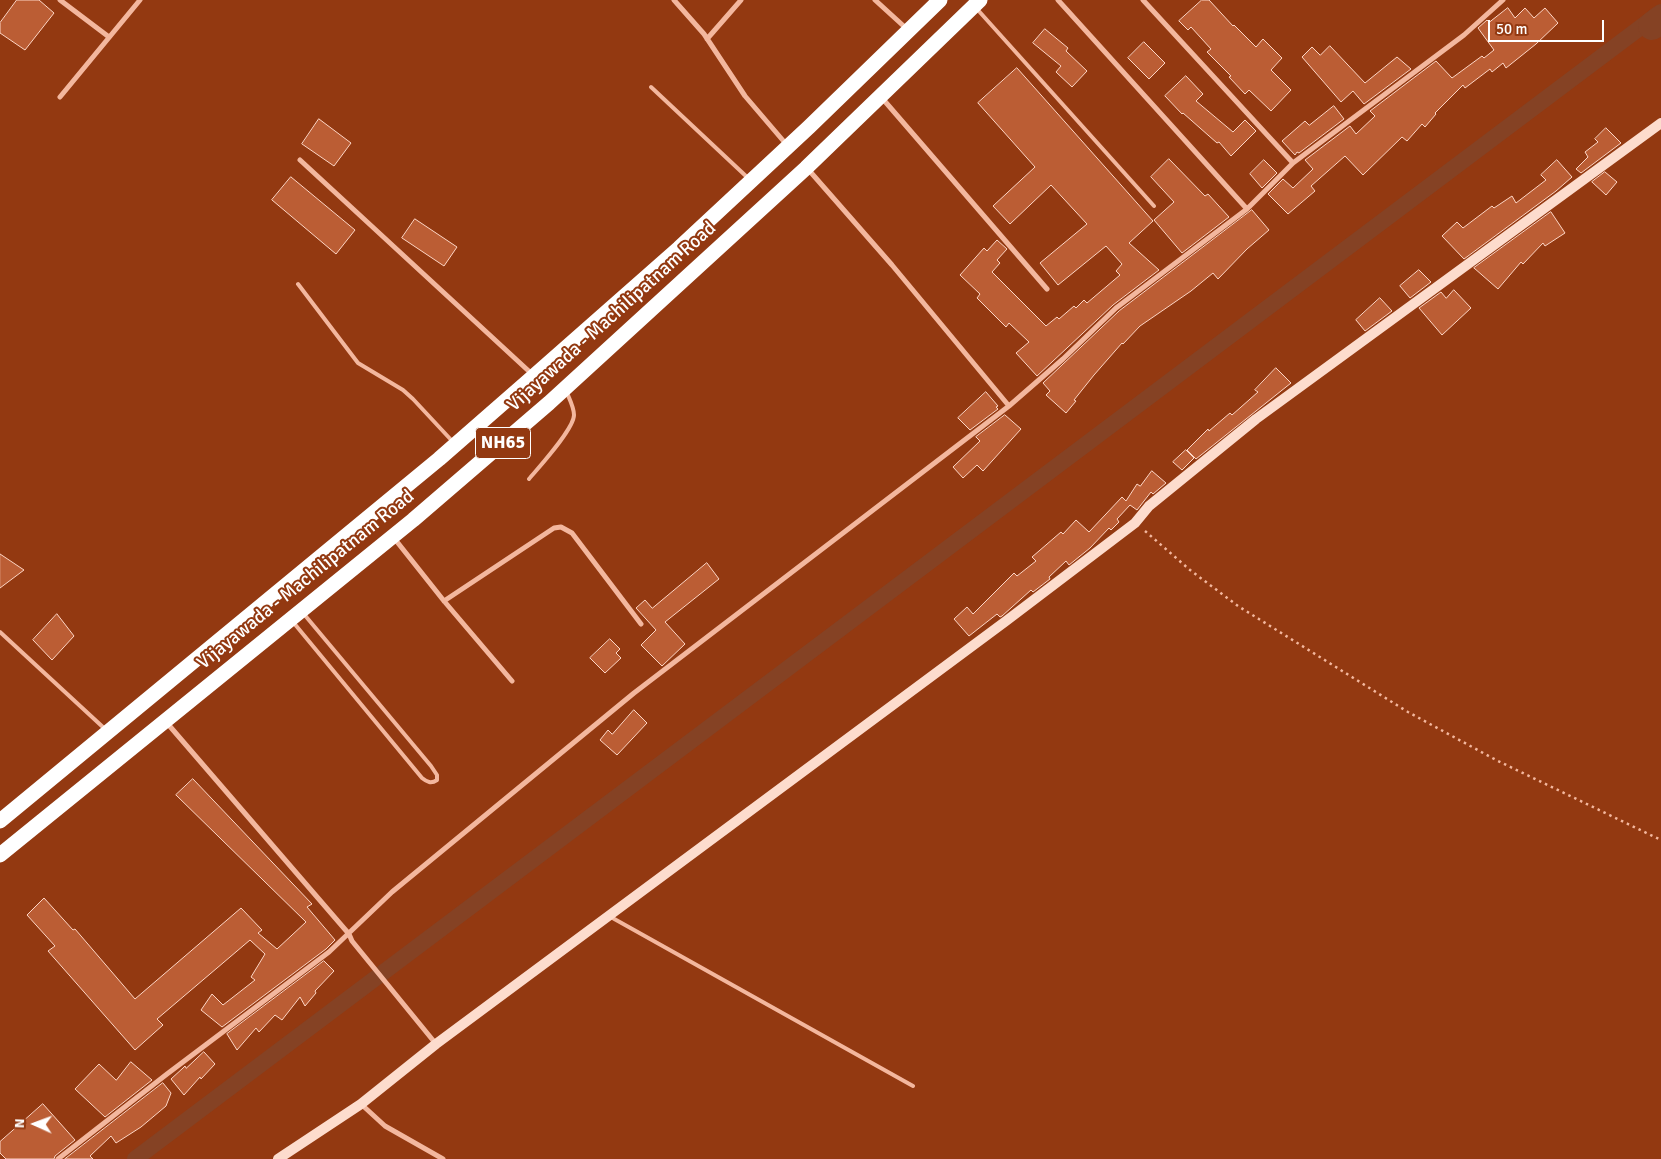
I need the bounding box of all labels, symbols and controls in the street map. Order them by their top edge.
scale bar [1491,10,1607,42]
text: 50 m [1496,20,1527,38]
street label: Vijayawada - Machilipatnam Road [503,217,721,417]
road number: NH65 [476,428,530,458]
street label: Vijayawada - Machilipatnam Road [193,485,419,675]
north arrow [10,1099,60,1149]
text: N [11,1118,28,1129]

